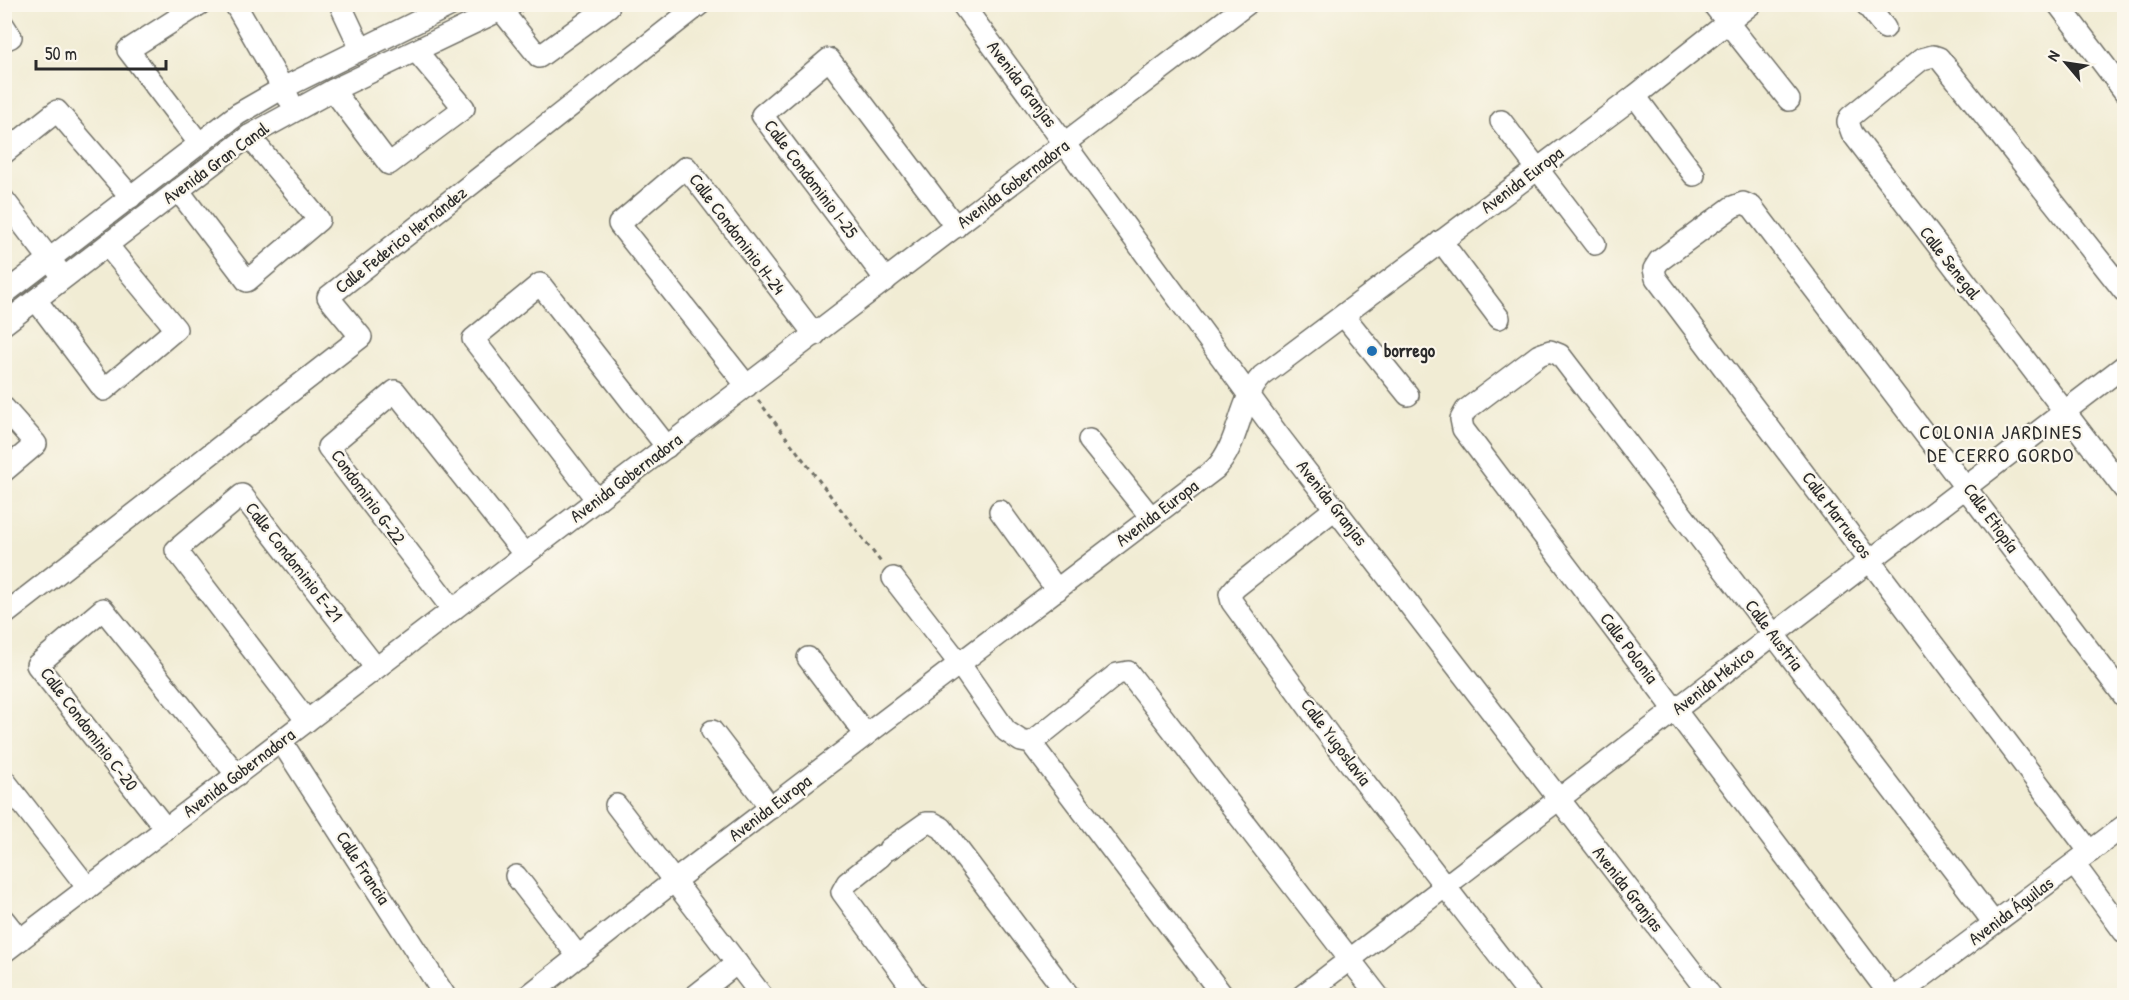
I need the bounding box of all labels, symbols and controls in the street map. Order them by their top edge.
scale bar [36,33,166,71]
north arrow [2036,33,2096,93]
street label: Avenida Granjas [982,35,1063,132]
text: 50 m [45,41,77,66]
text: N [2041,46,2065,65]
street label: Calle Condominio I-25 [758,114,865,244]
street label: Avenida Gran Canal [158,116,274,210]
street label: Avenida Gobernadora [952,133,1074,234]
street label: Avenida Europa [1475,140,1568,219]
street label: Calle Condominio H-24 [683,168,792,300]
street label: Calle Federico Hernández [329,180,472,299]
street label: Calle Senegal [1914,221,1987,305]
place label: borrego [1384,338,1436,364]
marker: borrego [1365,344,1379,358]
district label: COLONIA JARDINES DE CERRO GORDO [1919,418,2083,468]
street label: Avenida Gobernadora [565,427,687,528]
street label: Condominio G-22 [325,444,412,550]
street label: Avenida Granjas [1291,455,1374,551]
street label: Calle Marruecos [1796,466,1878,563]
street label: Avenida Europa [1110,473,1203,552]
street label: Calle Etiopía [1958,478,2025,558]
street label: Calle Condominio E-21 [240,497,349,627]
street label: Calle Austria [1739,594,1809,675]
street label: Calle Polonia [1594,607,1664,688]
street label: Avenida México [1666,641,1759,721]
street label: Calle Condominio C-20 [35,662,144,796]
street label: Calle Yugoslavia [1295,693,1378,791]
street label: Avenida Gobernadora [178,722,300,823]
street label: Avenida Europa [723,768,816,847]
street label: Calle Francia [330,826,396,909]
street label: Avenida Granjas [1587,841,1670,937]
street label: Avenida Águilas [1963,870,2058,951]

